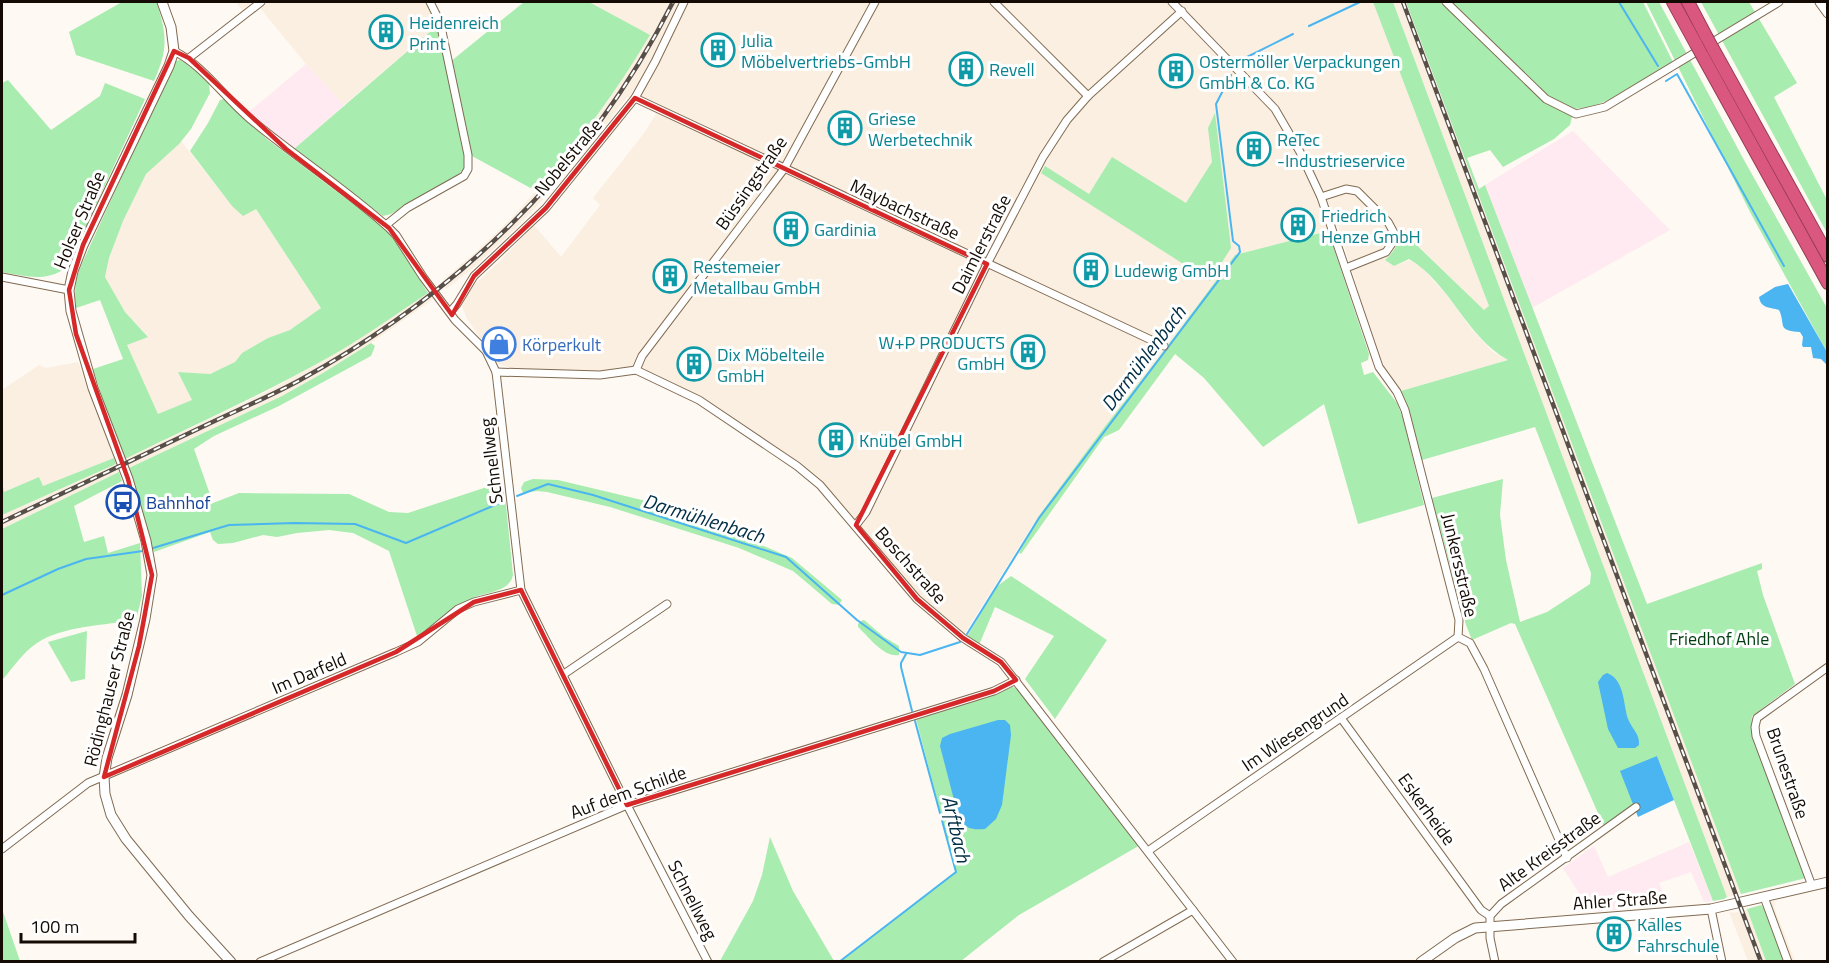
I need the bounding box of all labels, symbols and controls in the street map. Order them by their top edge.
place label: Heidenreich Print [409,9,499,57]
building icon: Heidenreich Print [368,14,404,50]
place label: Julia Möbelvertriebs-GmbH [741,27,911,75]
building icon: Julia Möbelvertriebs-GmbH [700,32,736,68]
place label: Ostermöller Verpackungen GmbH & Co. KG [1199,48,1400,96]
building icon: Revell [948,51,984,87]
building icon: Ostermöller Verpackungen GmbH & Co. KG [1158,53,1194,89]
place label: Revell [989,56,1035,83]
place label: Griese Werbetechnik [868,105,973,153]
building icon: Griese Werbetechnik [827,110,863,146]
street label: Nobelstraße [528,112,608,202]
place label: ReTec -Industrieservice [1277,126,1405,174]
street label: Büssingstraße [709,130,793,236]
building icon: ReTec -Industrieservice [1236,131,1272,167]
street label: Holser Straße [46,167,112,273]
street label: Maybachstraße [846,172,964,246]
street label: Daimlerstraße [944,190,1018,298]
place label: Friedrich Henze GmbH [1321,202,1421,250]
building icon: Friedrich Henze GmbH [1280,207,1316,243]
building icon: Gardinia [773,211,809,247]
place label: Gardinia [814,216,876,243]
building icon: Ludewig GmbH [1073,252,1109,288]
place label: Restemeier Metallbau GmbH [693,253,820,301]
place label: Ludewig GmbH [1114,257,1229,284]
building icon: Restemeier Metallbau GmbH [652,258,688,294]
water label: Darmühlenbach [1093,298,1194,417]
shop icon: Körperkult [481,326,517,362]
place label: W+P PRODUCTS GmbH [878,329,1005,377]
place label: Körperkult [522,331,602,358]
building icon: W+P PRODUCTS GmbH [1010,334,1046,370]
place label: Dix Möbelteile GmbH [717,341,825,389]
building icon: Dix Möbelteile GmbH [676,346,712,382]
street label: Schnellweg [472,417,510,505]
building icon: Knübel GmbH [818,422,854,458]
place label: Knübel GmbH [859,427,963,454]
bus stop icon: Bahnhof [105,484,141,520]
water label: Darmühlenbach [639,485,769,551]
place label: Bahnhof [146,489,211,516]
street label: Junkersstraße [1435,510,1485,620]
street label: Boschstraße [869,520,953,610]
street label: Rödinghauser Straße [77,608,141,770]
park label: Friedhof Ahle [1669,625,1769,652]
street label: Im Darfeld [267,645,351,701]
street label: Im Wiesengrund [1236,686,1354,778]
street label: Brunestraße [1760,724,1816,822]
street label: Auf dem Schilde [566,758,690,826]
street label: Eskerheide [1392,767,1462,851]
water label: Arftbach [934,792,980,867]
street label: Alte Kreisstraße [1492,804,1606,898]
street label: Schnellweg [661,855,725,945]
street label: Ahler Straße [1572,883,1668,917]
scale bar [21,906,135,944]
place label: Kalles Fahrschule [1637,911,1719,959]
text: 100 m [30,913,79,940]
building icon: Kalles Fahrschule [1596,916,1632,952]

